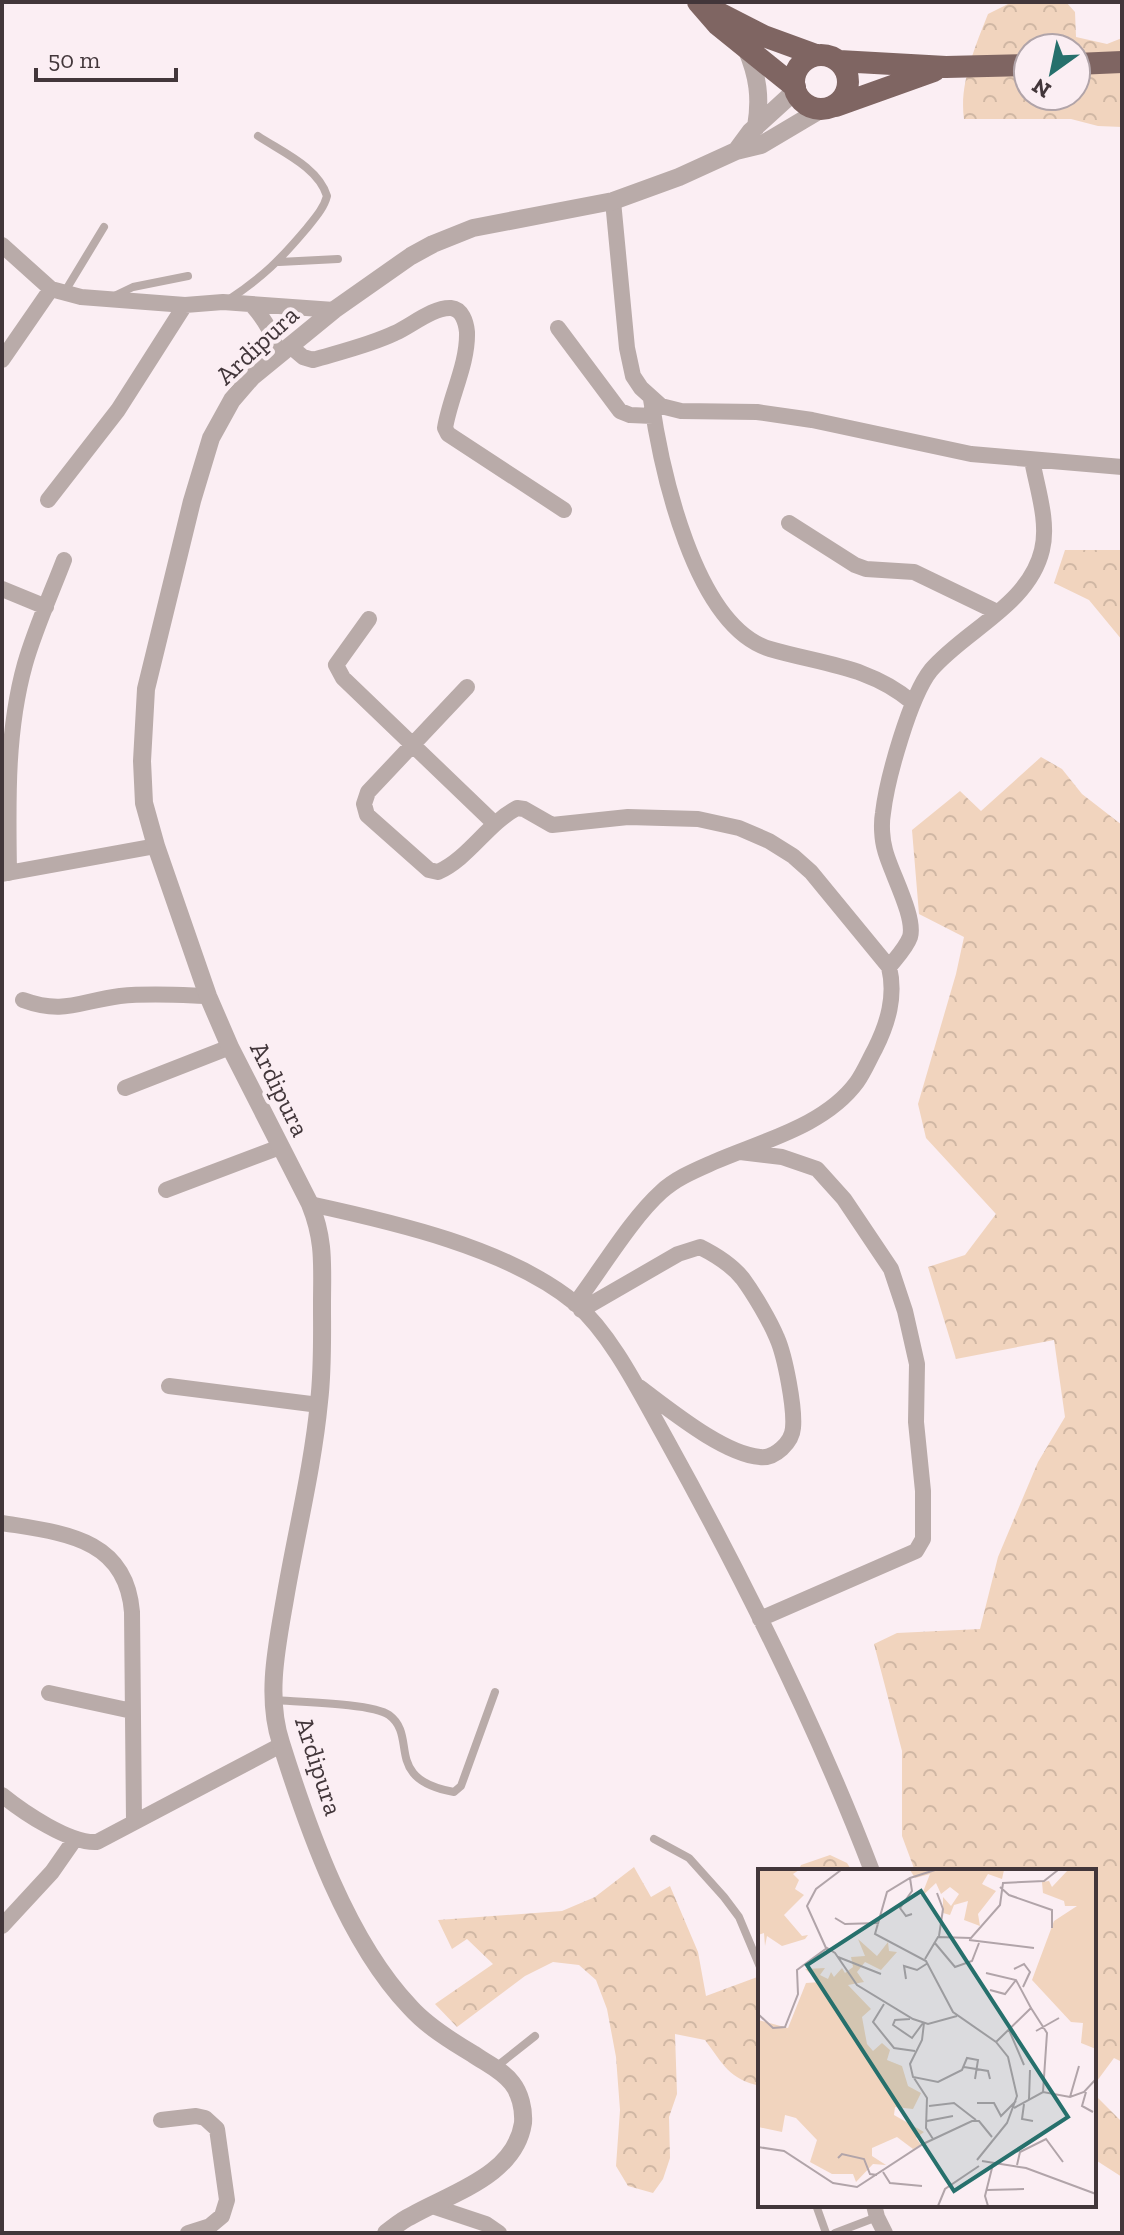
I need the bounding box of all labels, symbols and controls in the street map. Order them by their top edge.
scale bar [36,32,176,82]
north arrow [1012,32,1092,112]
text: 50 m [48,45,101,74]
text: N [1027,72,1056,104]
street label: Ardipura [209,298,305,391]
street label: Ardipura [243,1036,317,1142]
street label: Ardipura [288,1713,350,1820]
inset map [758,1869,1096,2207]

